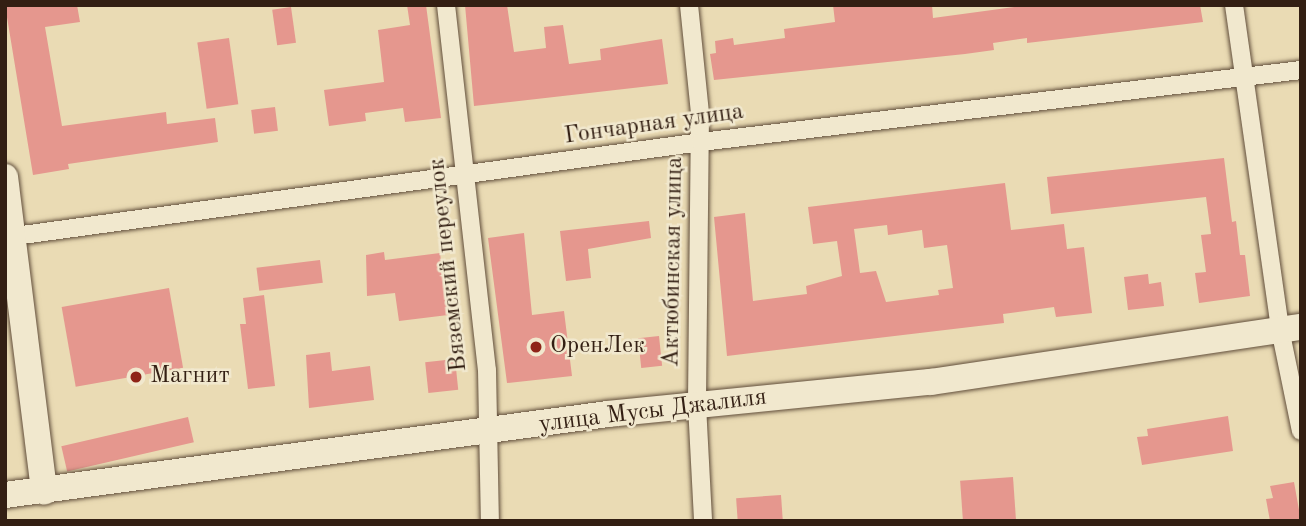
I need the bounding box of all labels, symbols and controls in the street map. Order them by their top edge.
street label: Гончарная улица [562,98,746,152]
street label: Актюбинская улица [658,156,690,368]
street label: Вяземский переулок [423,157,475,373]
place label: ОренЛек [550,333,645,361]
marker: ОренЛек [528,339,544,355]
place label: Магнит [150,363,230,391]
marker: Магнит [128,369,144,385]
street label: улица Мусы Джалиля [537,384,769,440]

